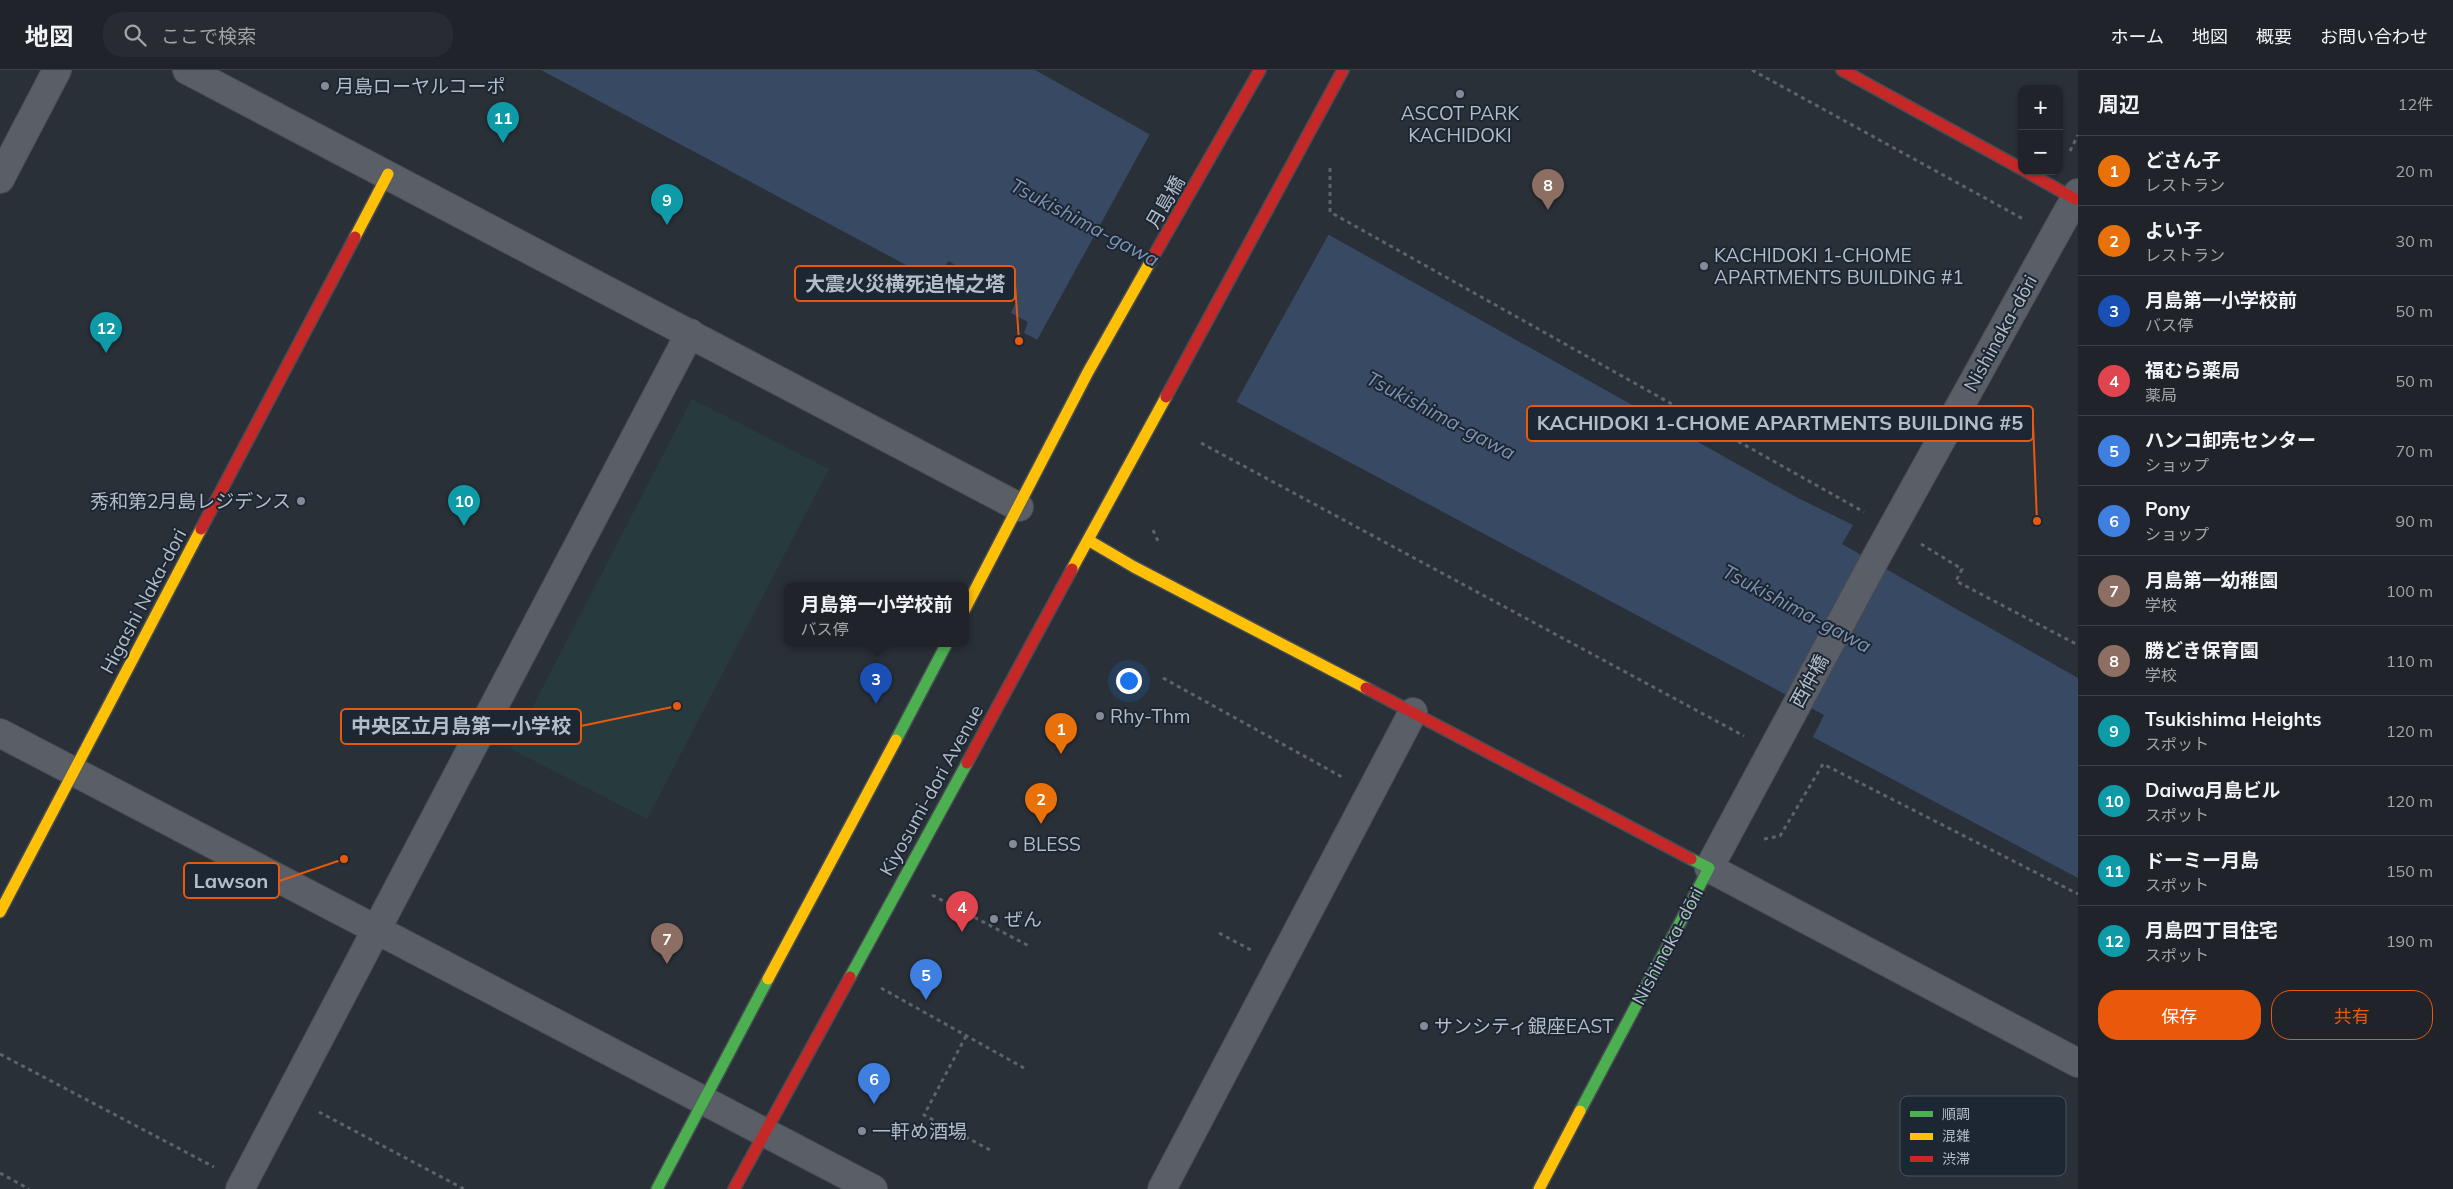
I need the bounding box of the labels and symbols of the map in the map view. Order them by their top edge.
place label: 月島ローヤルコーポ [335,74,506,98]
marker: 月島ローヤルコーポ [319,80,331,92]
marker: ASCOT PARK KACHIDOKI [1454,88,1466,100]
place label: ASCOT PARK KACHIDOKI [1401,101,1520,147]
pin: 11 [487,102,519,143]
pin: 8 [1532,169,1564,210]
street label: 月島橋 [1140,171,1190,233]
water label: Tsukishima-gawa [1006,172,1164,272]
pin: 9 [651,184,683,225]
place label: KACHIDOKI 1-CHOME APARTMENTS BUILDING #1 [1714,243,1964,289]
marker: KACHIDOKI 1-CHOME APARTMENTS BUILDING #1 [1698,260,1710,272]
callout: 大震火災横死追悼之塔 [795,266,1015,301]
text: 大震火災横死追悼之塔 [805,271,1005,296]
street label: Nishinaka-dōri [1958,271,2042,395]
pin: 12 [90,312,122,353]
water label: Tsukishima-gawa [1362,365,1520,465]
callout: KACHIDOKI 1-CHOME APARTMENTS BUILDING #5 [1527,406,2033,441]
text: KACHIDOKI 1-CHOME APARTMENTS BUILDING #5 [1537,410,2023,435]
pin: 10 [448,485,480,526]
place label: 秀和第2月島レジデンス [90,489,291,513]
marker: 秀和第2月島レジデンス [295,495,307,507]
street label: Higashi Naka-dori [95,524,191,678]
water label: Tsukishima-gawa [1718,558,1876,658]
street label: 西仲橋 [1785,650,1833,712]
pin: 3 [860,663,892,704]
your location [1116,668,1142,694]
street label: Kiyosumi-dori Avenue [874,700,988,880]
place label: Rhy-Thm [1110,704,1190,728]
callout: 中央区立月島第一小学校 [341,709,581,744]
marker: Rhy-Thm [1094,710,1106,722]
text: 中央区立月島第一小学校 [351,713,571,738]
pin: 1 [1045,713,1077,754]
pin: 2 [1025,783,1057,824]
place label: BLESS [1023,832,1081,856]
marker: BLESS [1007,838,1019,850]
callout: Lawson [184,863,279,898]
text: Lawson [194,868,268,893]
street label: Nishinaka-dōri [1626,883,1708,1009]
pin: 4 [946,891,978,932]
place label: ぜん [1004,907,1042,931]
marker: ぜん [988,913,1000,925]
pin: 7 [651,923,683,964]
pin: 5 [910,959,942,1000]
place label: サンシティ銀座EAST [1434,1014,1614,1038]
marker: サンシティ銀座EAST [1418,1020,1430,1032]
pin: 6 [858,1063,890,1104]
legend [1900,1096,2066,1176]
text: 順調 [1942,1105,1970,1123]
place label: 一軒め酒場 [872,1119,967,1143]
marker: 一軒め酒場 [856,1125,868,1137]
text: 混雑 [1942,1127,1970,1145]
text: 渋滞 [1942,1150,1970,1168]

